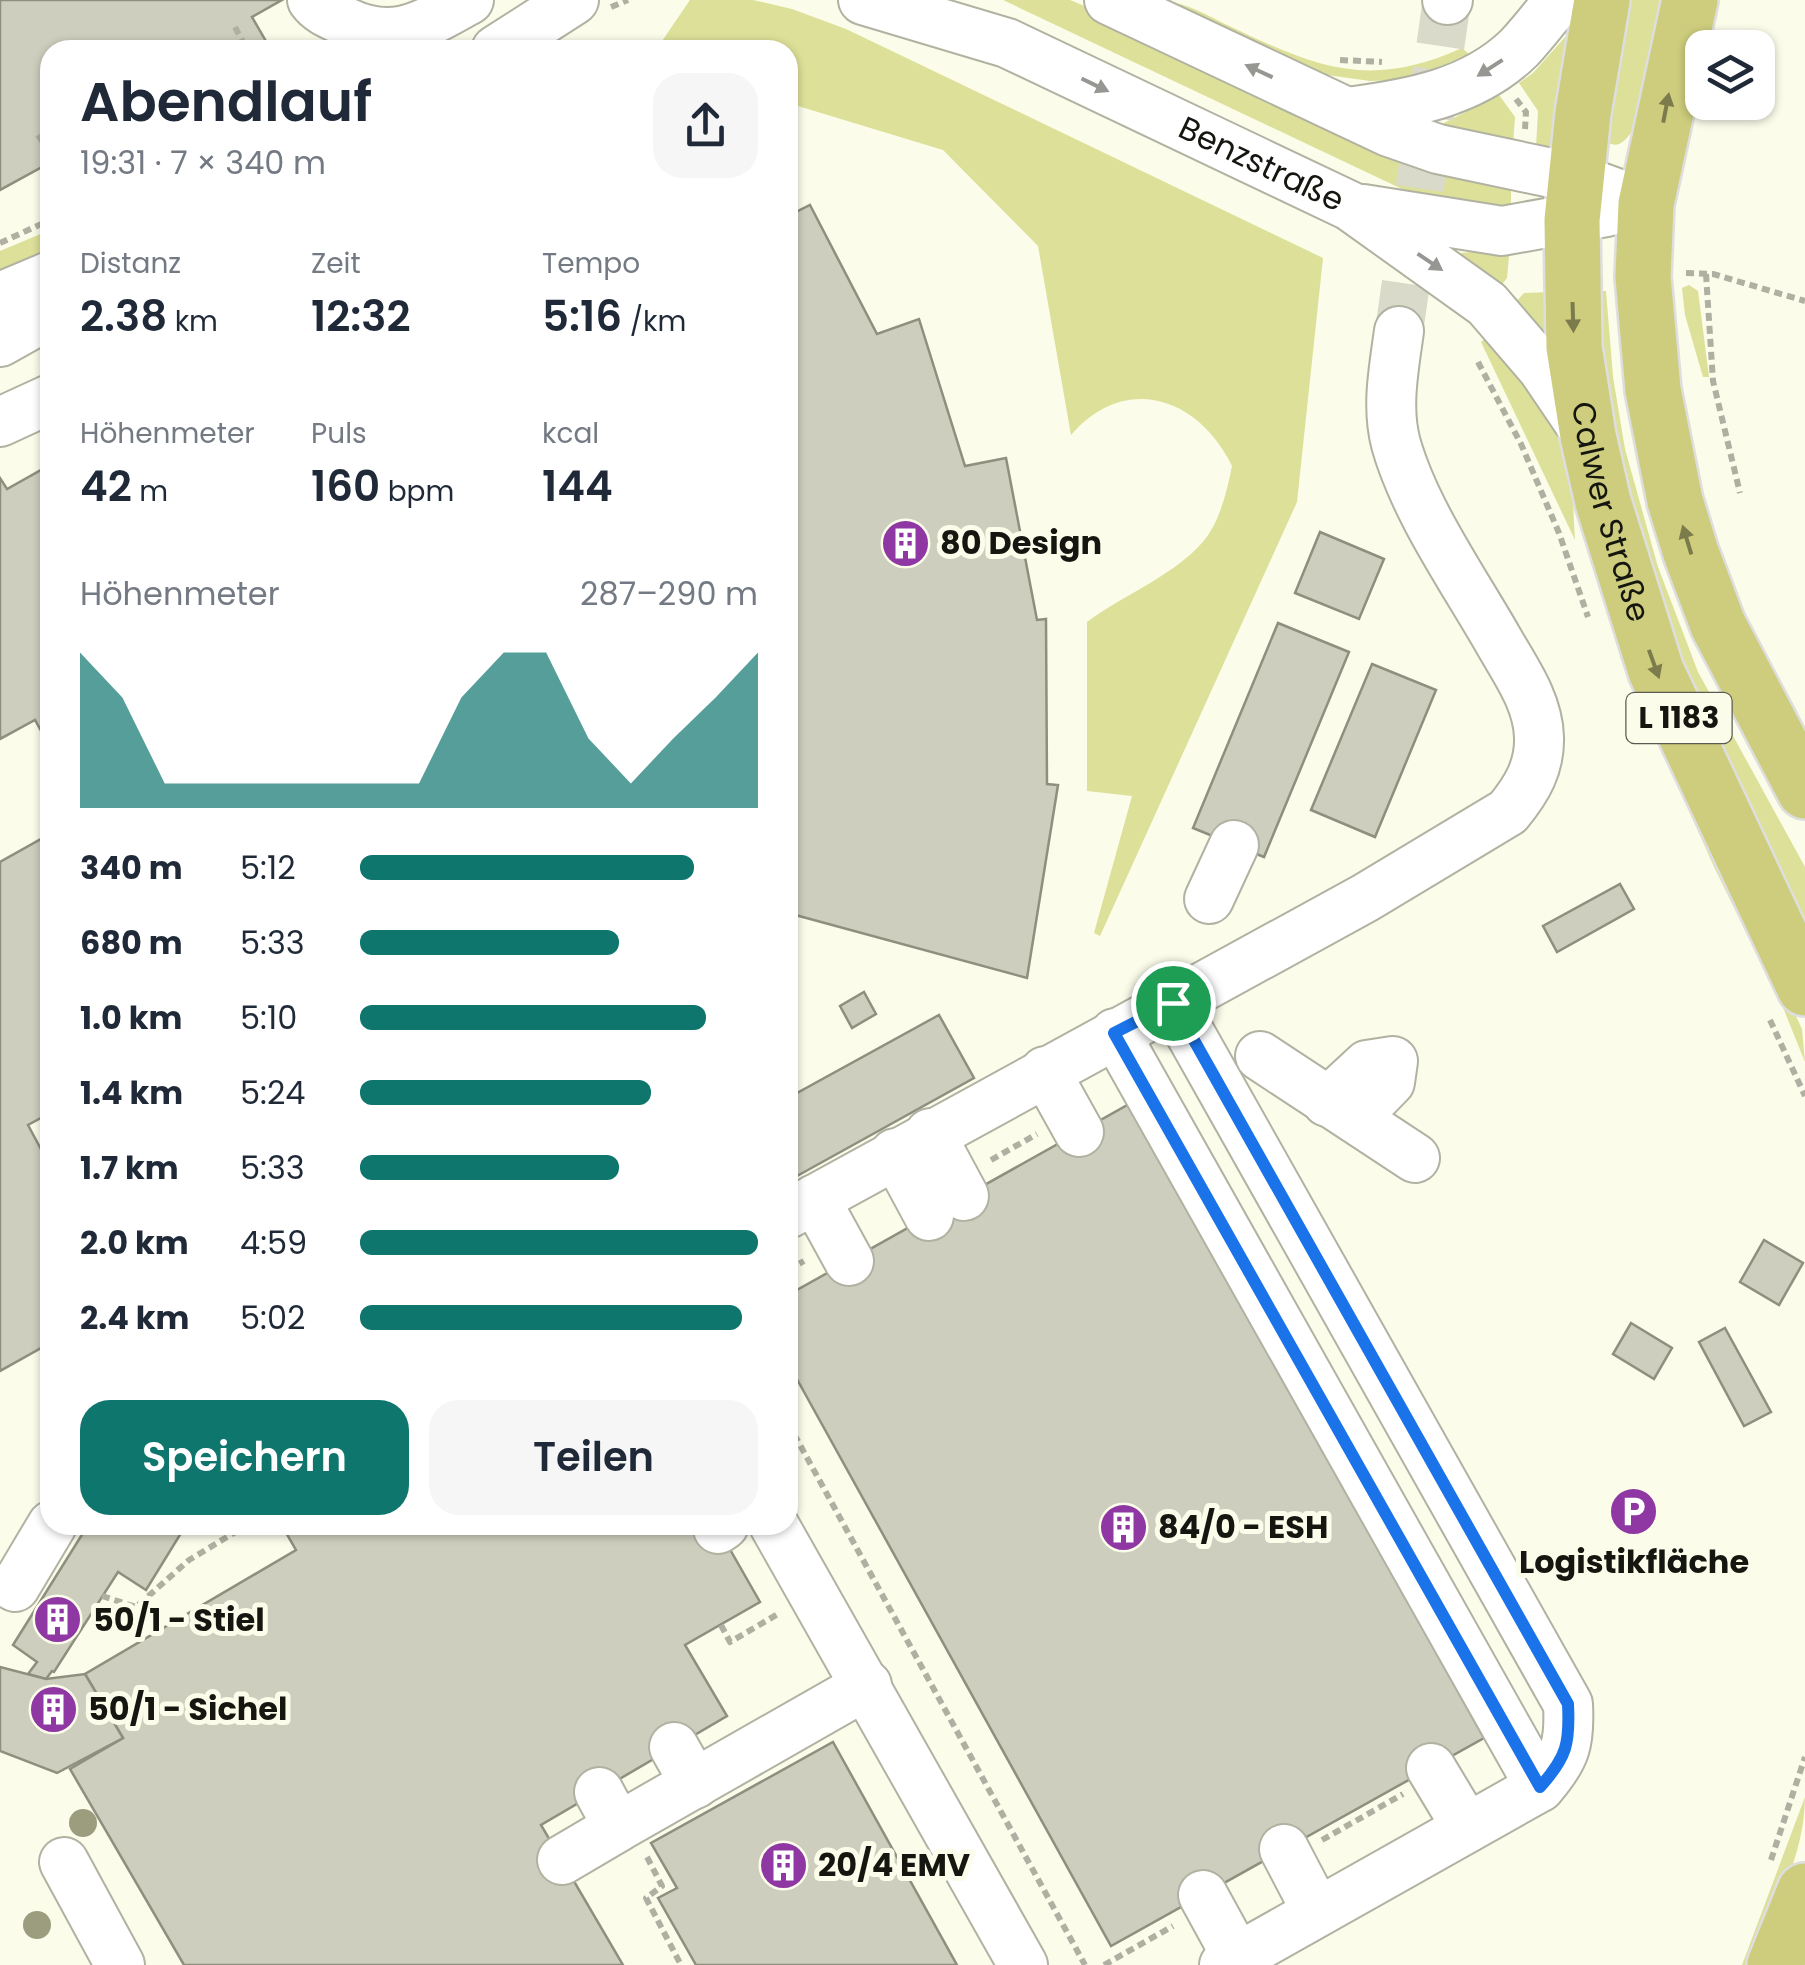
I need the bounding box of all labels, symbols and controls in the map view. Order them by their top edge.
map controls [1685,30,1775,120]
button: layers [1685,30,1775,120]
one-way arrow [1477,59,1504,77]
one-way arrow [1245,62,1274,79]
text: Abendlauf [80,63,372,140]
button: share [653,73,758,178]
one-way arrow [1081,77,1110,94]
one-way arrow [1659,92,1674,123]
street label: Benzstraße [1172,105,1352,222]
text: 19:31 · 7 × 340 m [80,140,326,185]
text: Distanz [80,244,181,283]
text: Zeit [311,244,361,283]
text: Tempo [542,244,640,283]
one-way arrow [1417,252,1444,270]
text: 2.38 [80,287,167,346]
text: 12:32 [311,287,411,346]
text: 5:16 [542,287,622,346]
text: km [167,302,218,341]
text: /km [622,302,686,341]
one-way arrow [1565,302,1581,334]
street label: Calwer Straße [1561,398,1662,627]
text: Höhenmeter [80,414,255,453]
text: Puls [311,414,367,453]
text: kcal [542,414,599,453]
text: 42 [80,457,132,516]
text: 160 [311,457,380,516]
text: 144 [542,457,613,516]
text: m [132,472,168,511]
text: bpm [380,472,454,511]
building icon: 80 Design [879,517,931,569]
place label: 80 Design [940,520,1102,565]
one-way arrow [1679,525,1694,555]
text: Höhenmeter [80,571,280,616]
text: 287–290 m [580,571,758,616]
one-way arrow [1647,649,1662,679]
road number: L 1183 [1626,693,1732,743]
text: 340 m [80,845,183,890]
text: 5:12 [240,845,296,890]
text: 680 m [80,920,183,965]
text: 5:33 [240,920,305,965]
pin [1131,961,1216,1046]
icon: arrive [1146,976,1201,1031]
text: 1.0 km [80,995,182,1040]
text: 5:10 [240,995,297,1040]
text: 1.4 km [80,1070,183,1115]
text: 5:24 [240,1070,305,1115]
text: 1.7 km [80,1145,179,1190]
text: 5:33 [240,1145,305,1190]
text: 2.0 km [80,1220,189,1265]
text: 4:59 [240,1220,307,1265]
text: 2.4 km [80,1295,189,1340]
text: 5:02 [240,1295,305,1340]
button: Speichern [80,1400,409,1515]
button: Teilen [429,1400,758,1515]
parking icon: Logistikfläche [1608,1486,1660,1538]
building icon: 84/0 - ESH [1097,1501,1149,1553]
place label: 84/0 - ESH [1158,1504,1328,1549]
place label: Logistikfläche [1519,1539,1749,1584]
building icon: 50/1 - Stiel [32,1594,84,1646]
place label: 50/1 - Stiel [93,1597,265,1642]
building icon: 50/1 - Sichel [27,1683,79,1735]
place label: 50/1 - Sichel [88,1686,288,1731]
building icon: 20/4 EMV [757,1839,809,1891]
place label: 20/4 EMV [818,1842,971,1887]

